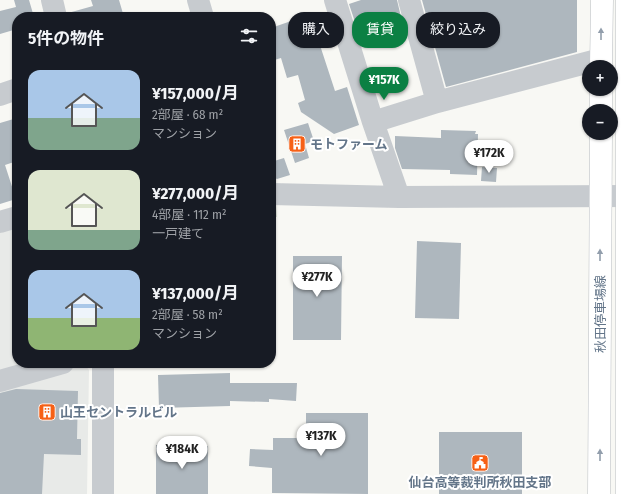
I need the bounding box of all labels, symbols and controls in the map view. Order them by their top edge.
chip: 購入 [288,12,344,48]
chip: 賃貸 [352,12,408,48]
chip: 絞り込み [416,12,500,48]
icon: filters [238,25,260,47]
one-way arrow [598,27,604,40]
text: 5件の物件 [28,28,104,49]
map controls [582,60,618,140]
button: + [582,60,618,96]
pin: ¥157K [356,67,412,101]
text: ¥157K [368,72,400,87]
text: ¥157,000/月 [152,83,239,104]
icon: home [60,86,108,134]
button: − [582,104,618,140]
text: 2部屋 · 68 m² [152,107,223,122]
text: マンション [152,126,217,141]
building icon: モトファーム [287,134,307,154]
place label: モトファーム [310,137,388,152]
pin: ¥172K [461,140,517,174]
text: ¥172K [474,145,504,160]
text: ¥277,000/月 [152,183,239,204]
icon: home [60,186,108,234]
text: 4部屋 · 112 m² [152,207,227,222]
text: 一戸建て [152,226,204,241]
one-way arrow [597,248,603,261]
pin: ¥277K [289,264,345,298]
text: ¥277K [301,269,333,284]
street label: 秋田停車場線 [593,275,608,353]
text: ¥137,000/月 [152,283,239,304]
icon: home [60,286,108,334]
text: 2部屋 · 58 m² [152,307,223,322]
text: マンション [152,326,217,341]
building icon: 山王セントラルビル [37,402,57,422]
place label: 山王セントラルビル [60,405,177,420]
pin: ¥137K [293,423,349,457]
text: ¥137K [305,428,337,443]
pin: ¥184K [154,436,210,470]
text: ¥184K [166,441,198,456]
one-way arrow [597,448,603,461]
public building icon: 仙台高等裁判所秋田支部 [470,453,490,473]
place label: 仙台高等裁判所秋田支部 [408,475,552,490]

